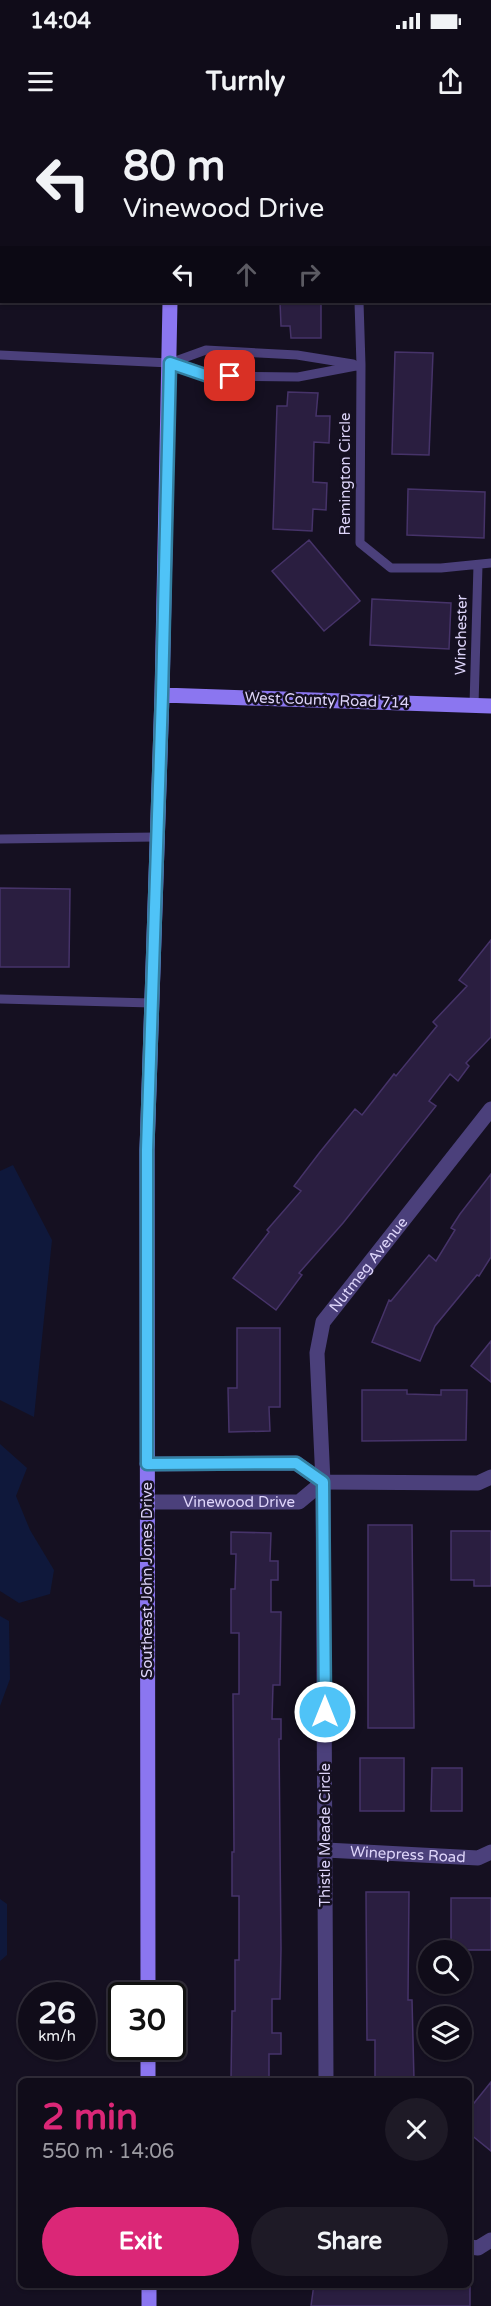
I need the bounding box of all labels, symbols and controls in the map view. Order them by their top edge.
text: 14:04 [30,8,91,34]
icon: menu [24,65,57,98]
text: Turnly [206,65,285,98]
icon: share [434,65,467,98]
text: 80 m [123,141,225,192]
icon: left [24,144,102,222]
text: Vinewood Drive [123,192,324,225]
icon: left [167,258,200,291]
icon: ahead [230,258,263,291]
icon: right [293,258,326,291]
pin [204,350,255,401]
icon: arrive [213,359,246,392]
street label: Remington Circle [336,413,354,535]
street label: Winchester [451,594,471,675]
street label: West County Road 714 [244,688,410,712]
street label: Nutmeg Avenue [325,1213,411,1316]
street label: Southeast John Jones Drive [138,1482,156,1678]
street label: Vinewood Drive [183,1493,295,1511]
position arrow [293,1680,357,1744]
street label: Thistle Meade Circle [316,1763,334,1907]
street label: Winepress Road [350,1842,466,1866]
map controls [418,1940,472,2060]
button: search [418,1940,472,1994]
speed limit sign: 30 [108,1982,186,2060]
text: 26 [38,1995,76,2032]
button: layers [418,2006,472,2060]
text: km/h [38,2027,76,2045]
text: 2 min [42,2096,138,2139]
button: close [385,2098,448,2161]
text: 550 m · 14:06 [42,2140,174,2164]
button: Exit [42,2207,239,2276]
button: Share [251,2207,448,2276]

